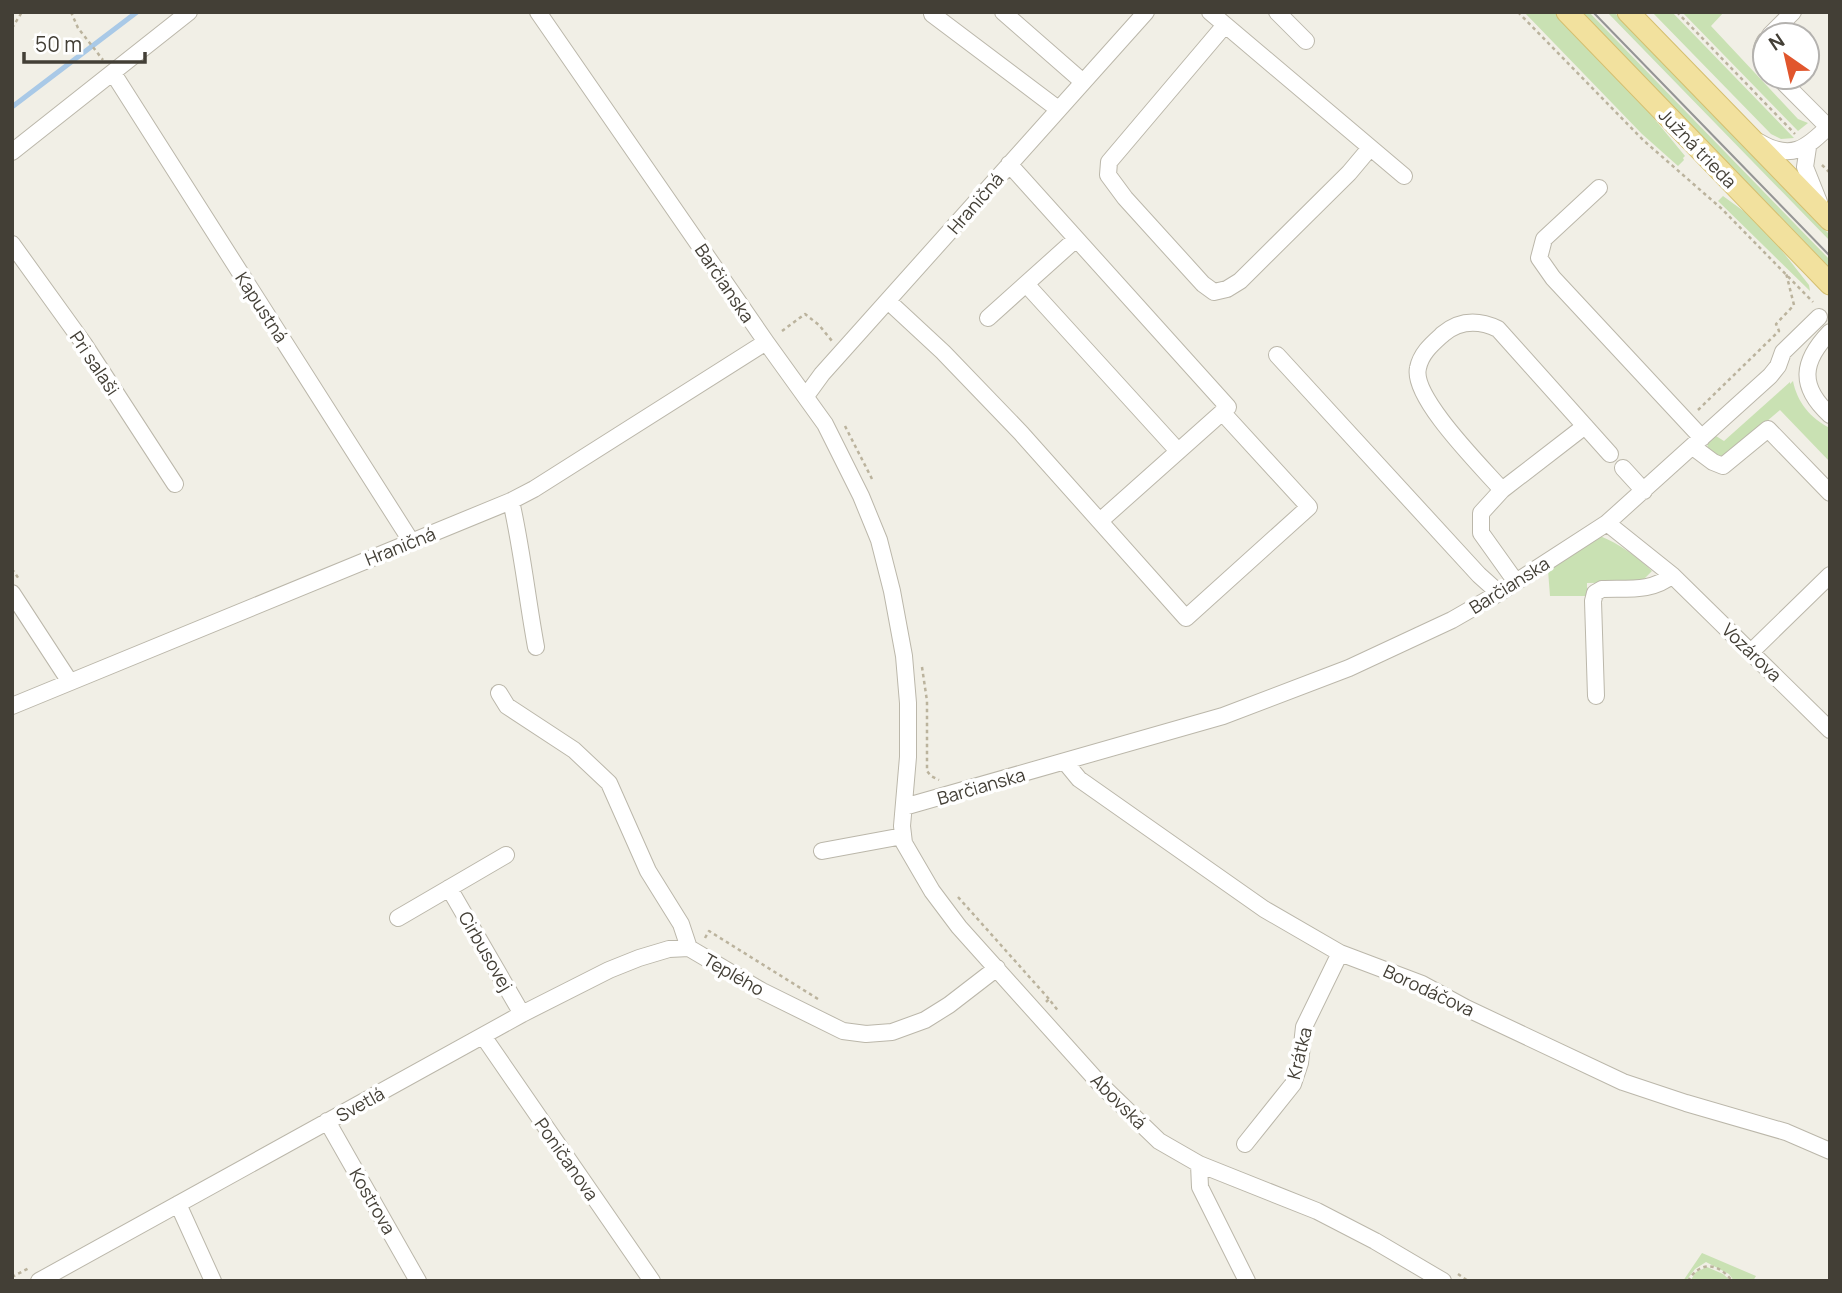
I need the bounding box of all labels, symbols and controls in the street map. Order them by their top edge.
scale bar [24,21,145,65]
north arrow [1751,21,1821,91]
text: N [1764,27,1789,57]
text: 50 m [35,30,82,58]
street label: Južná trieda [1654,103,1742,193]
street label: Hraničná [942,167,1008,239]
street label: Barčianska [690,239,760,327]
street label: Kapustná [230,267,294,347]
street label: Pri salaši [65,326,125,400]
street label: Hraničná [361,521,439,571]
street label: Barčianska [1464,551,1554,619]
street label: Vozárova [1717,618,1787,686]
street label: Barčianska [934,762,1028,810]
street label: Cirbusovej [453,907,519,995]
street label: Teplého [699,947,769,1001]
street label: Borodáčova [1380,958,1478,1022]
street label: Krátka [1281,1024,1317,1082]
street label: Abovská [1086,1068,1152,1134]
street label: Svetlá [332,1081,388,1127]
street label: Poničanova [530,1113,604,1205]
street label: Kostrova [345,1164,401,1238]

